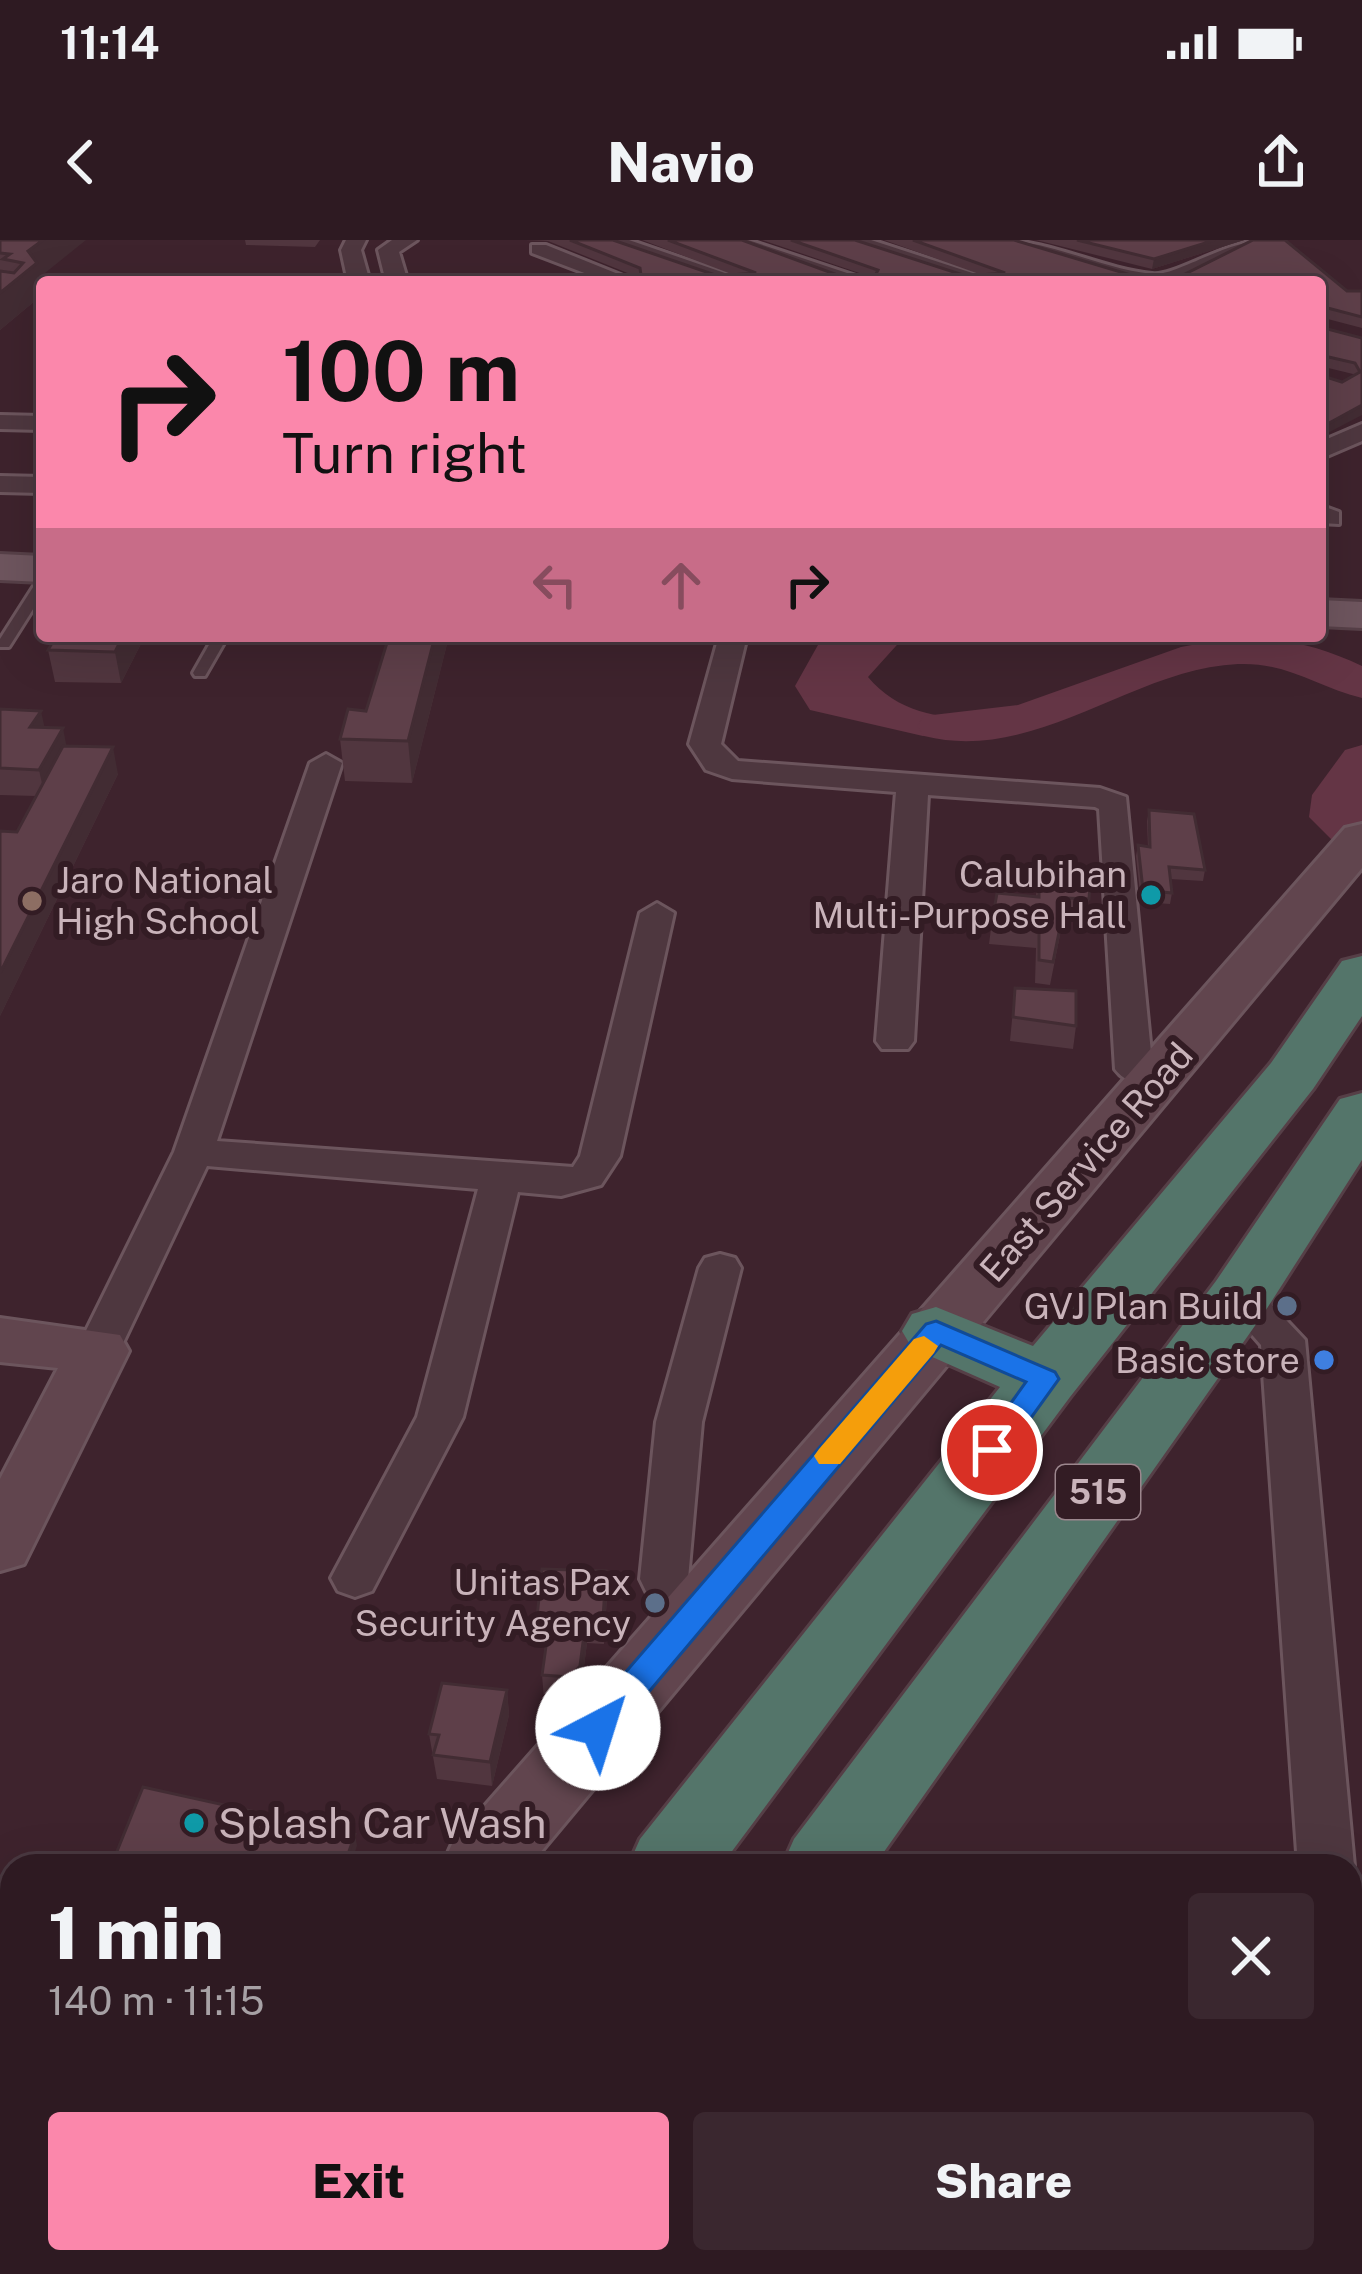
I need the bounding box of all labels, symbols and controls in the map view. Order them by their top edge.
text: 11:14 [60,16,159,69]
icon: back [48,129,114,195]
icon: share [1248,129,1314,195]
text: Navio [607,131,755,194]
text: 100 m [282,321,520,420]
icon: right [84,324,240,480]
text: Turn right [282,422,527,485]
icon: left [522,552,588,618]
icon: ahead [648,552,714,618]
icon: right [774,552,840,618]
place label: Calubihan Multi-Purpose Hall [813,853,1127,936]
place label: Jaro National High School [56,859,274,942]
marker: Calubihan Multi-Purpose Hall [1138,882,1164,908]
marker: Jaro National High School [19,888,45,914]
street label: East Service Road [971,1034,1201,1290]
place label: GVJ Plan Build [1024,1285,1263,1327]
marker: GVJ Plan Build [1274,1293,1300,1319]
place label: Basic store [1115,1339,1300,1381]
marker: Basic store [1311,1347,1337,1373]
pin [941,1399,1043,1501]
icon: arrive [959,1417,1025,1483]
road number: 515 [1056,1465,1140,1519]
place label: Unitas Pax Security Agency [354,1561,631,1644]
marker: Unitas Pax Security Agency [642,1590,668,1616]
position arrow [535,1665,661,1791]
place label: Splash Car Wash [218,1798,547,1847]
marker: Splash Car Wash [181,1810,207,1836]
text: 1 min [48,1891,224,1975]
button: close [1188,1893,1314,2019]
text: 140 m · 11:15 [48,1978,265,2024]
button: Exit [48,2112,669,2250]
button: Share [693,2112,1314,2250]

